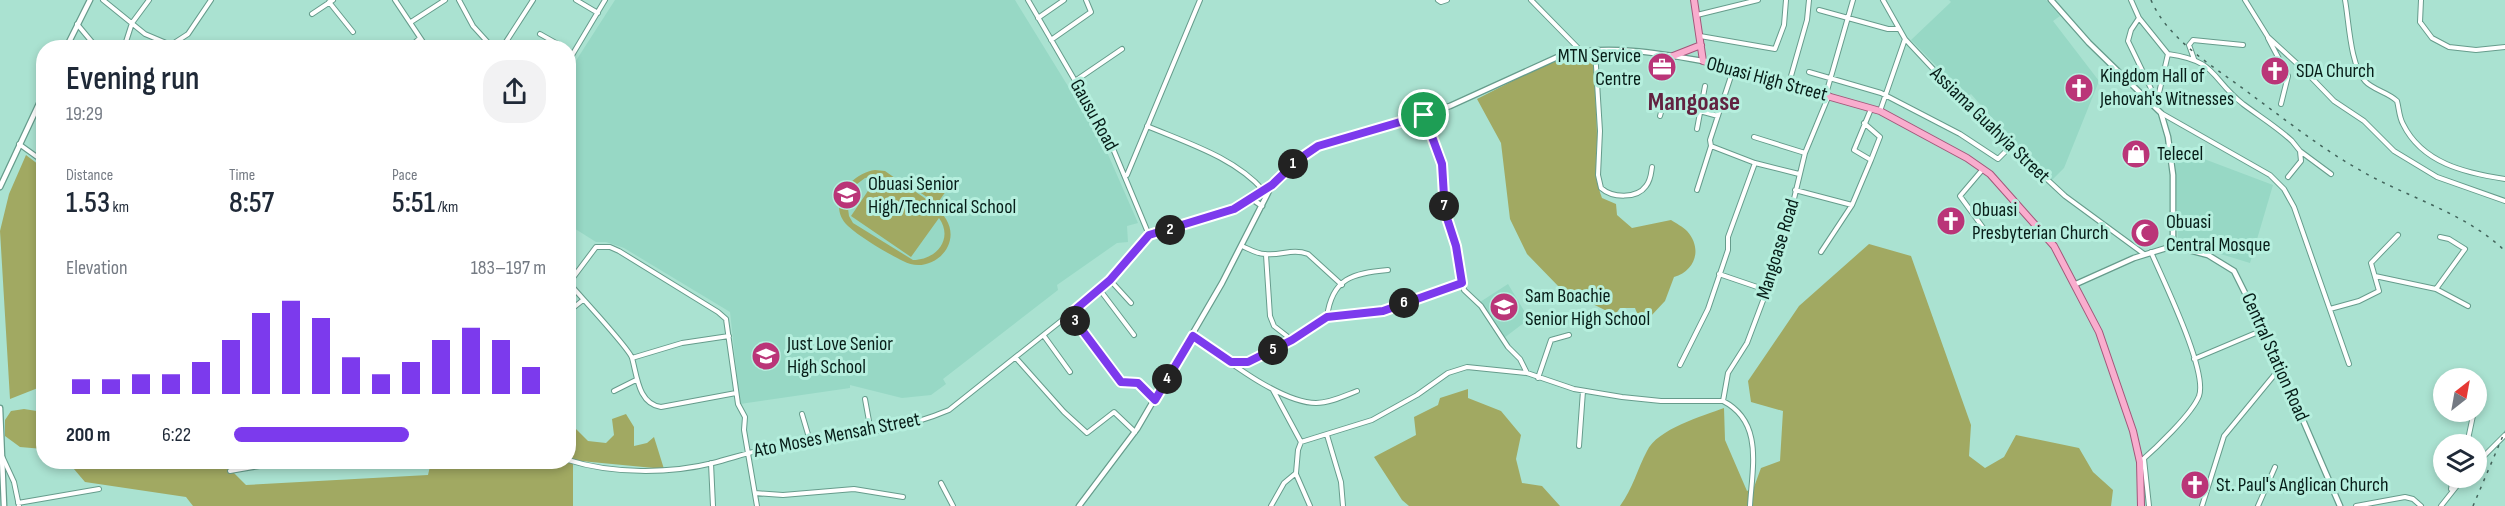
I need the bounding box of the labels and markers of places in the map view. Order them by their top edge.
place label: MTN Service Centre [1558,44,1641,91]
office icon: MTN Service Centre [1646,51,1678,83]
church icon: SDA Church [2259,55,2291,87]
place label: SDA Church [2296,59,2374,83]
place label: Kingdom Hall of Jehovah's Witnesses [2099,64,2234,111]
church icon: Kingdom Hall of Jehovah's Witnesses [2063,72,2095,104]
pin [1398,89,1449,140]
shop icon: Telecel [2120,138,2152,170]
place label: Telecel [2157,142,2203,166]
pin: 1 [1278,149,1308,179]
place label: Obuasi Senior High/Technical School [868,172,1016,219]
school or university icon: Obuasi Senior High/Technical School [831,179,863,211]
pin: 7 [1429,191,1459,221]
place label: Obuasi Presbyterian Church [1972,198,2109,245]
church icon: Obuasi Presbyterian Church [1935,205,1967,237]
place label: Obuasi Central Mosque [2166,210,2270,257]
pin: 2 [1155,215,1185,245]
mosque icon: Obuasi Central Mosque [2129,217,2161,249]
place label: Sam Boachie Senior High School [1525,284,1650,331]
pin: 6 [1389,288,1419,318]
school or university icon: Sam Boachie Senior High School [1488,291,1520,323]
pin: 3 [1060,306,1090,336]
place label: Just Love Senior High School [786,332,893,379]
pin: 5 [1258,335,1288,365]
school or university icon: Just Love Senior High School [750,340,782,372]
pin: 4 [1152,364,1182,394]
church icon: St. Paul's Anglican Church [2179,469,2211,501]
place label: St. Paul's Anglican Church [2216,473,2388,497]

